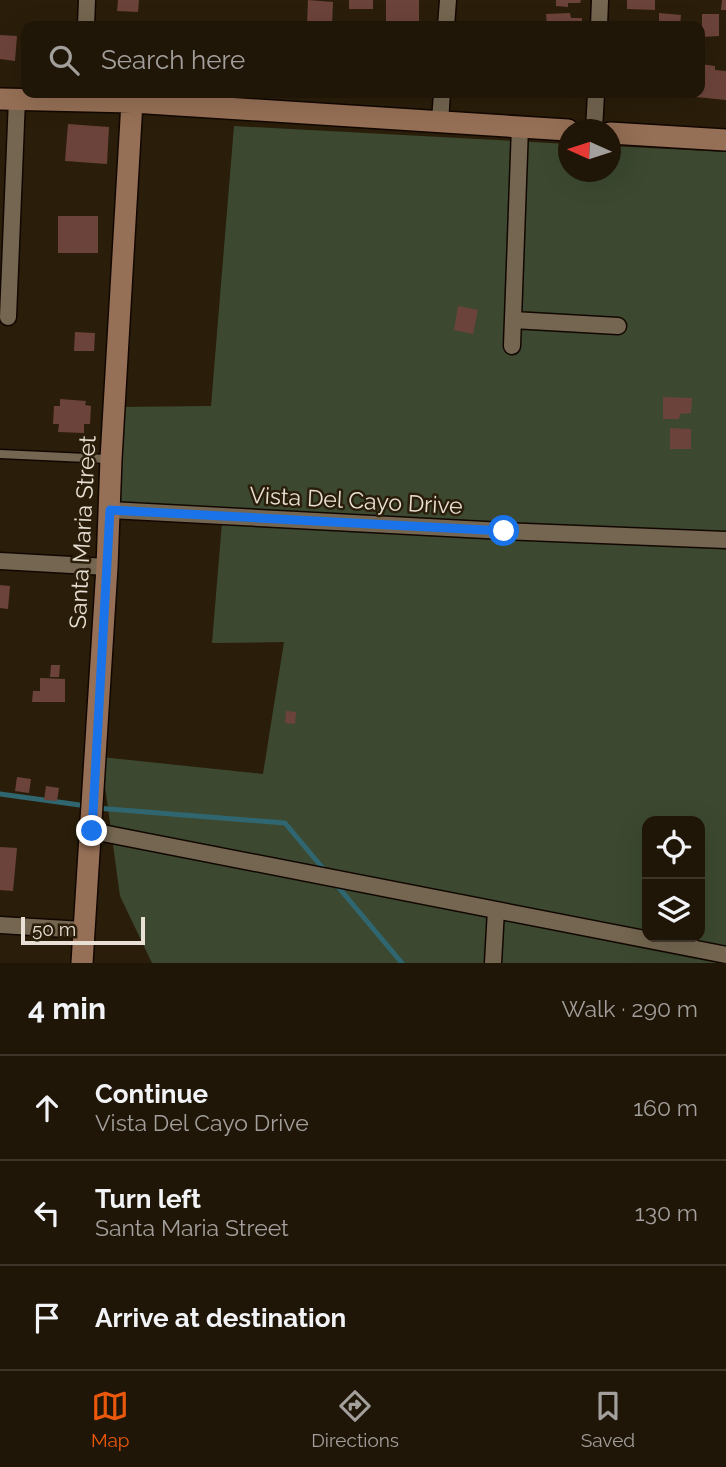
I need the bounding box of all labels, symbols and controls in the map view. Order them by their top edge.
search box [21,21,705,98]
icon: search [45,41,83,79]
text: Search here [101,45,245,75]
north arrow [558,119,621,182]
street label: Santa Maria Street [63,434,101,629]
street label: Vista Del Cayo Drive [249,481,463,519]
route start [488,515,519,546]
route end [76,815,107,846]
map controls [642,816,705,942]
button: locate [642,816,705,879]
button: layers [642,879,705,942]
scale bar [21,914,145,946]
text: 50 m [32,918,76,940]
text: 4 min [28,991,106,1026]
text: Walk · 290 m [562,995,698,1022]
text: Continue [95,1079,208,1109]
icon: ahead [28,1089,66,1127]
text: 160 m [633,1094,698,1121]
text: Vista Del Cayo Drive [95,1109,309,1136]
text: Turn left [95,1184,201,1214]
icon: left [28,1194,66,1232]
text: 130 m [635,1199,698,1226]
text: Santa Maria Street [95,1214,289,1241]
icon: arrive [28,1299,66,1337]
text: Arrive at destination [95,1303,346,1333]
tab: Map [91,1387,130,1451]
tab: Directions [311,1387,399,1451]
tab: Saved [581,1387,635,1451]

